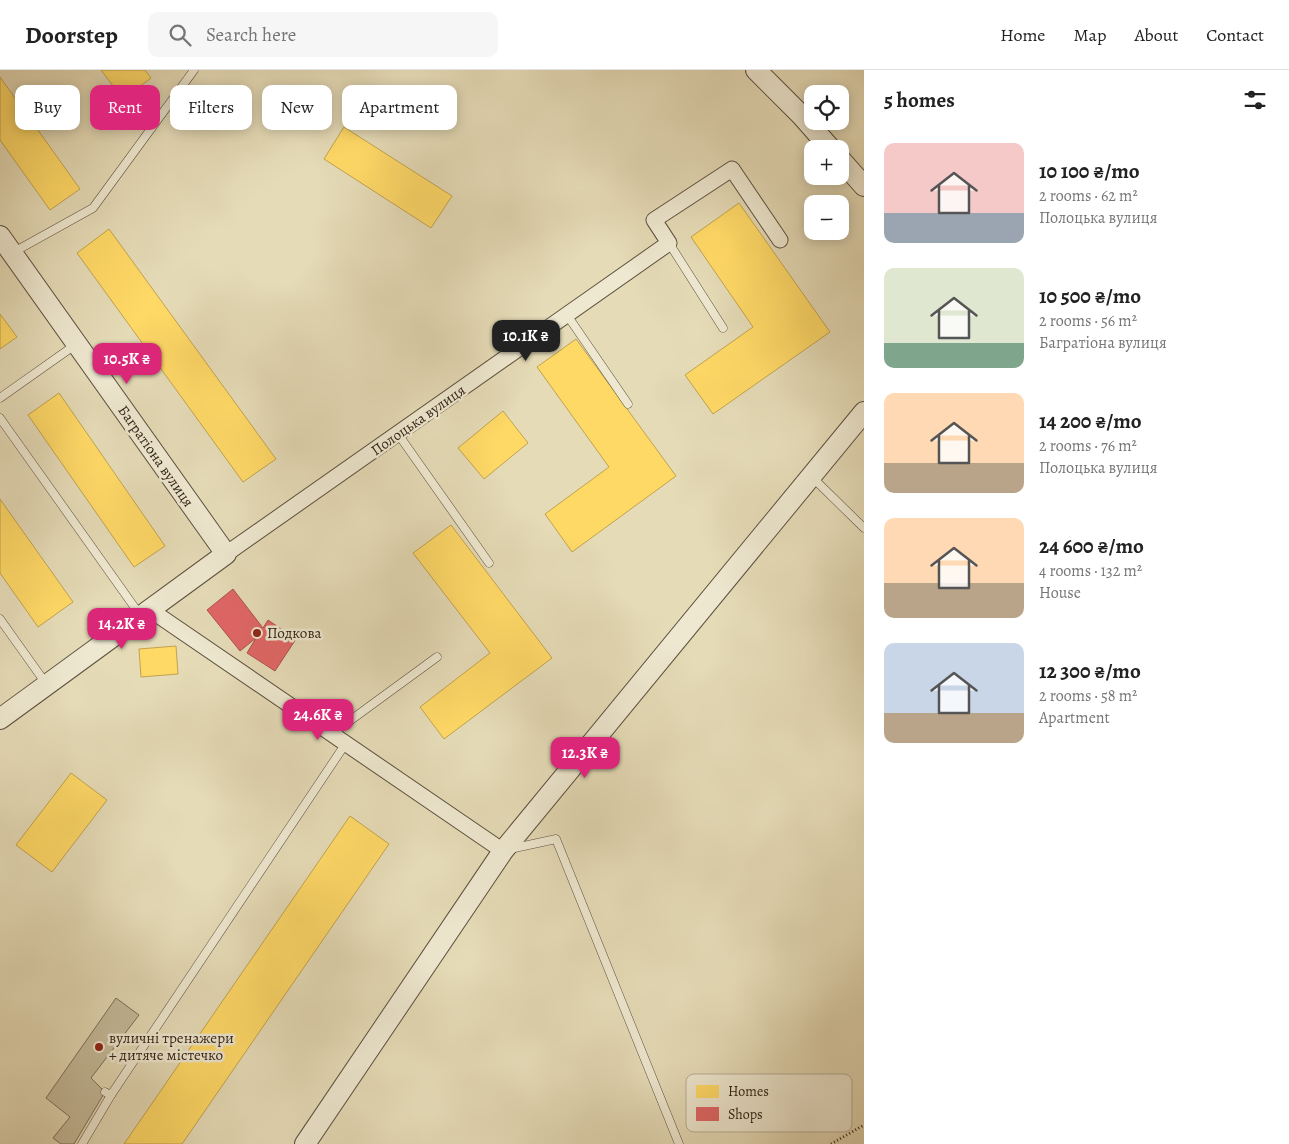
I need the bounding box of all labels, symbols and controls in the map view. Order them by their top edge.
search box [148,12,498,57]
text: Doorstep [25,19,118,51]
icon: search [166,21,194,49]
text: Search here [206,22,296,48]
text: Home [1000,23,1045,47]
text: Map [1073,23,1106,47]
text: About [1134,23,1178,47]
text: Contact [1206,23,1264,47]
chip: Buy [15,85,80,130]
chip: Rent [90,85,160,130]
chip: Filters [170,85,252,130]
chip: New [262,85,332,130]
chip: Apartment [342,85,457,130]
map controls [804,85,849,240]
button: locate [804,85,849,130]
text: 5 homes [884,86,955,114]
icon: filters [1241,86,1269,114]
button: + [804,140,849,185]
text: 10 100 ₴/mo [1039,157,1140,185]
icon: home [924,163,984,223]
text: 2 rooms · 62 m² [1039,185,1138,207]
button: − [804,195,849,240]
text: Полоцька вулиця [1039,207,1157,229]
text: 10 500 ₴/mo [1039,282,1141,310]
icon: home [924,288,984,348]
text: 2 rooms · 56 m² [1039,310,1137,332]
pin: 10.1K ₴ [480,320,572,362]
text: 10.1K ₴ [503,325,549,347]
text: Багратіона вулиця [1039,332,1167,354]
pin: 10.5K ₴ [81,342,173,385]
text: 10.5K ₴ [104,348,150,370]
street label: Полоцька вулиця [367,380,469,460]
street label: Багратіона вулиця [113,401,199,511]
text: 14 200 ₴/mo [1039,407,1142,435]
icon: home [924,413,984,473]
text: 2 rooms · 76 m² [1039,435,1137,457]
text: Полоцька вулиця [1039,457,1157,479]
text: 24 600 ₴/mo [1039,532,1144,560]
icon: home [924,538,984,598]
text: 4 rooms · 132 m² [1039,560,1142,582]
text: House [1039,582,1081,604]
pin: 14.2K ₴ [76,608,168,650]
text: 14.2K ₴ [98,613,146,635]
place label: Подкова [267,623,322,643]
marker: Подкова [251,627,263,639]
text: 12 300 ₴/mo [1039,657,1141,685]
icon: home [924,663,984,723]
text: 2 rooms · 58 m² [1039,685,1137,707]
pin: 24.6K ₴ [272,698,364,741]
text: 24.6K ₴ [293,704,343,726]
text: Apartment [1039,707,1110,729]
pin: 12.3K ₴ [539,736,631,779]
text: 12.3K ₴ [562,742,608,764]
place label: вуличні тренажери + дитяче містечко [109,1028,234,1065]
marker: вуличні тренажери + дитяче містечко [93,1041,105,1053]
legend [686,1074,852,1132]
text: Homes [728,1082,769,1101]
text: Shops [728,1105,763,1124]

